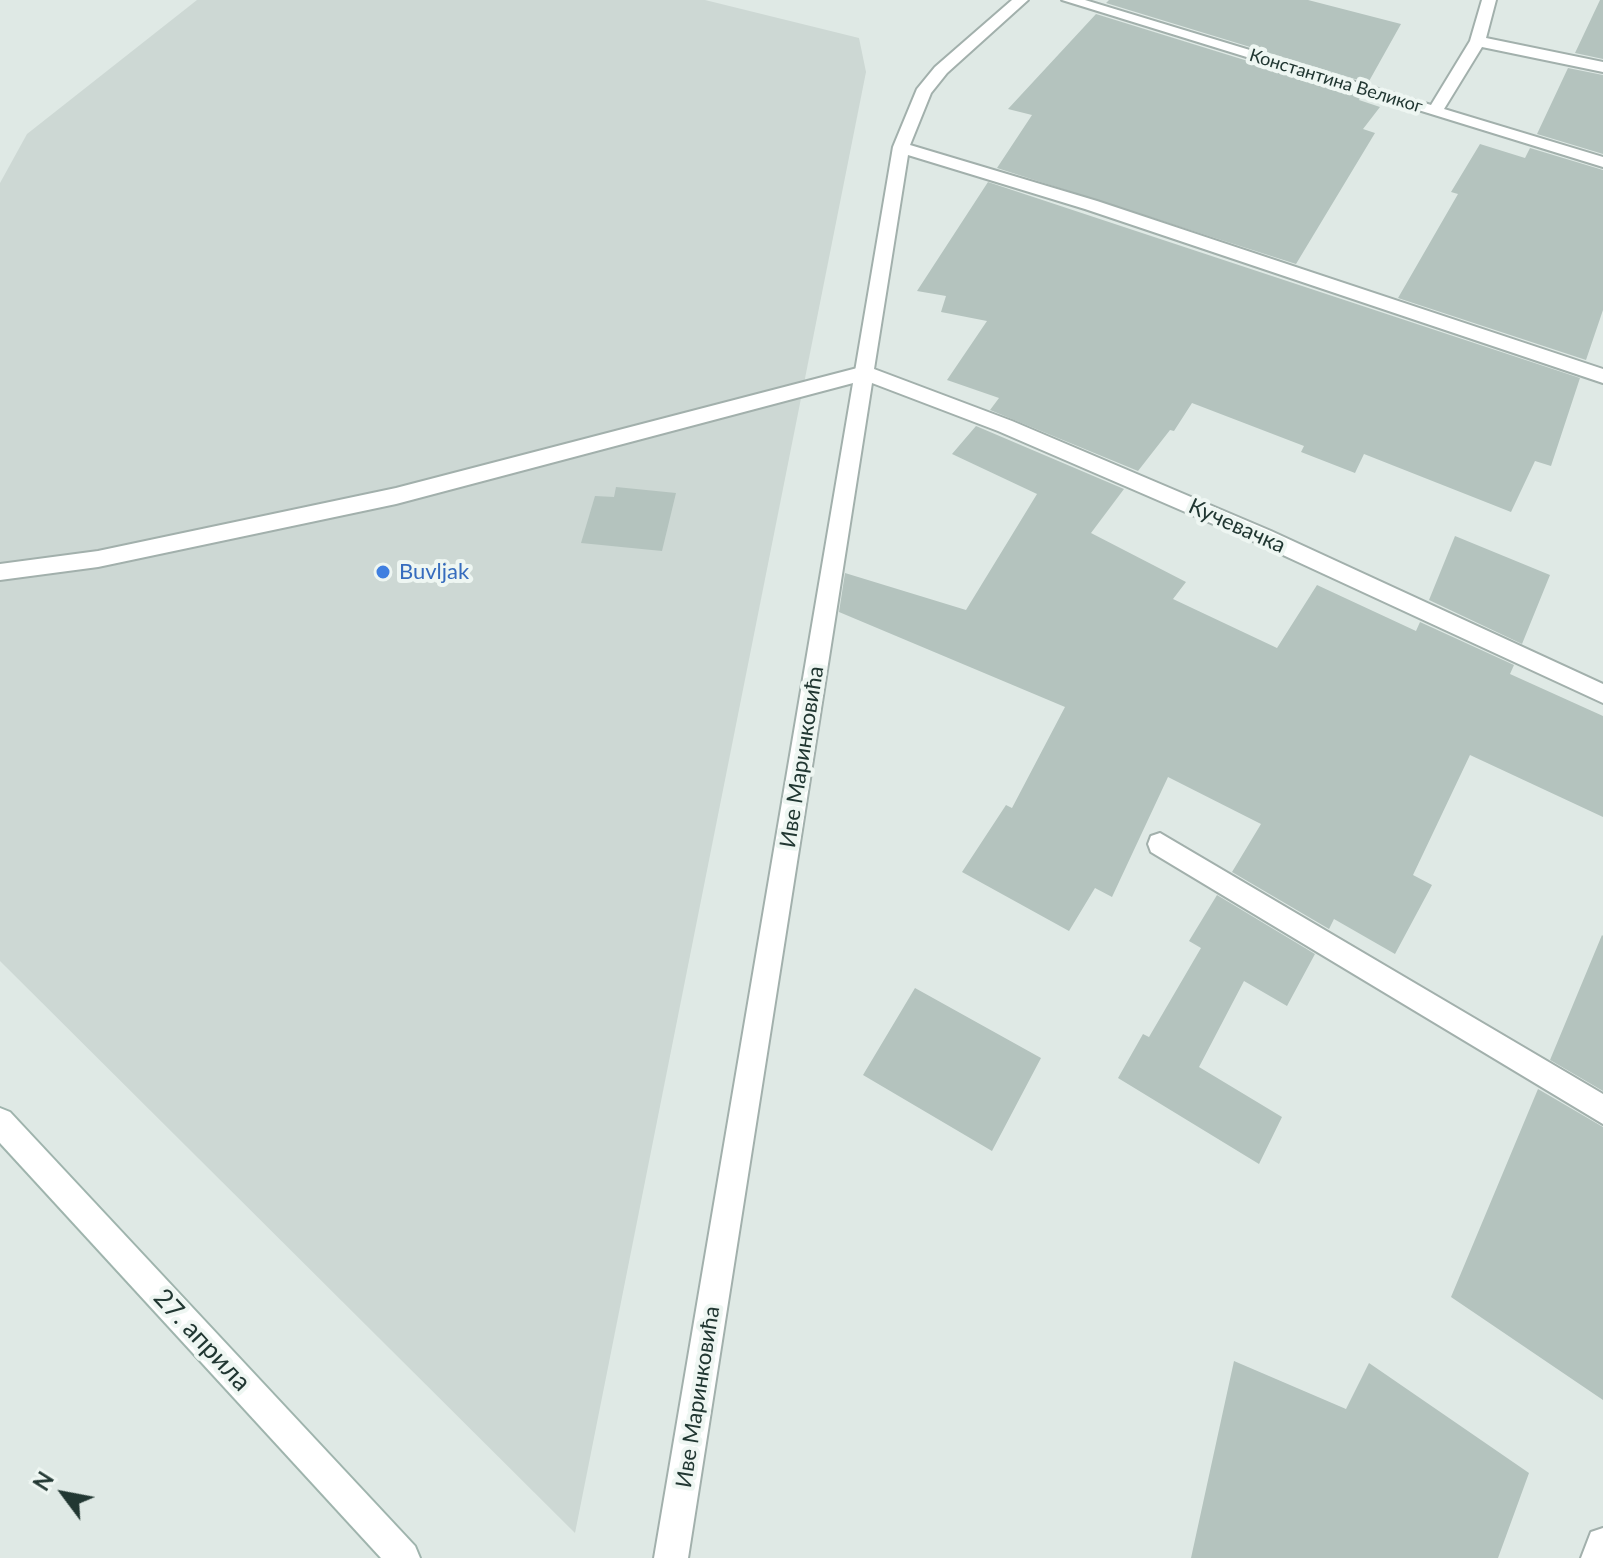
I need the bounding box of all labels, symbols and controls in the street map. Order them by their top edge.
street label: Константина Великог [1247,44,1425,118]
street label: Кучевачка [1184,493,1290,559]
place label: Buvljak [399,559,469,585]
marker: Buvljak [374,563,392,581]
street label: Иве Маринковића [775,664,829,850]
street label: 27. априла [147,1282,257,1398]
street label: Иве Маринковића [671,1304,725,1490]
north arrow [24,1454,104,1534]
text: N [27,1467,59,1495]

